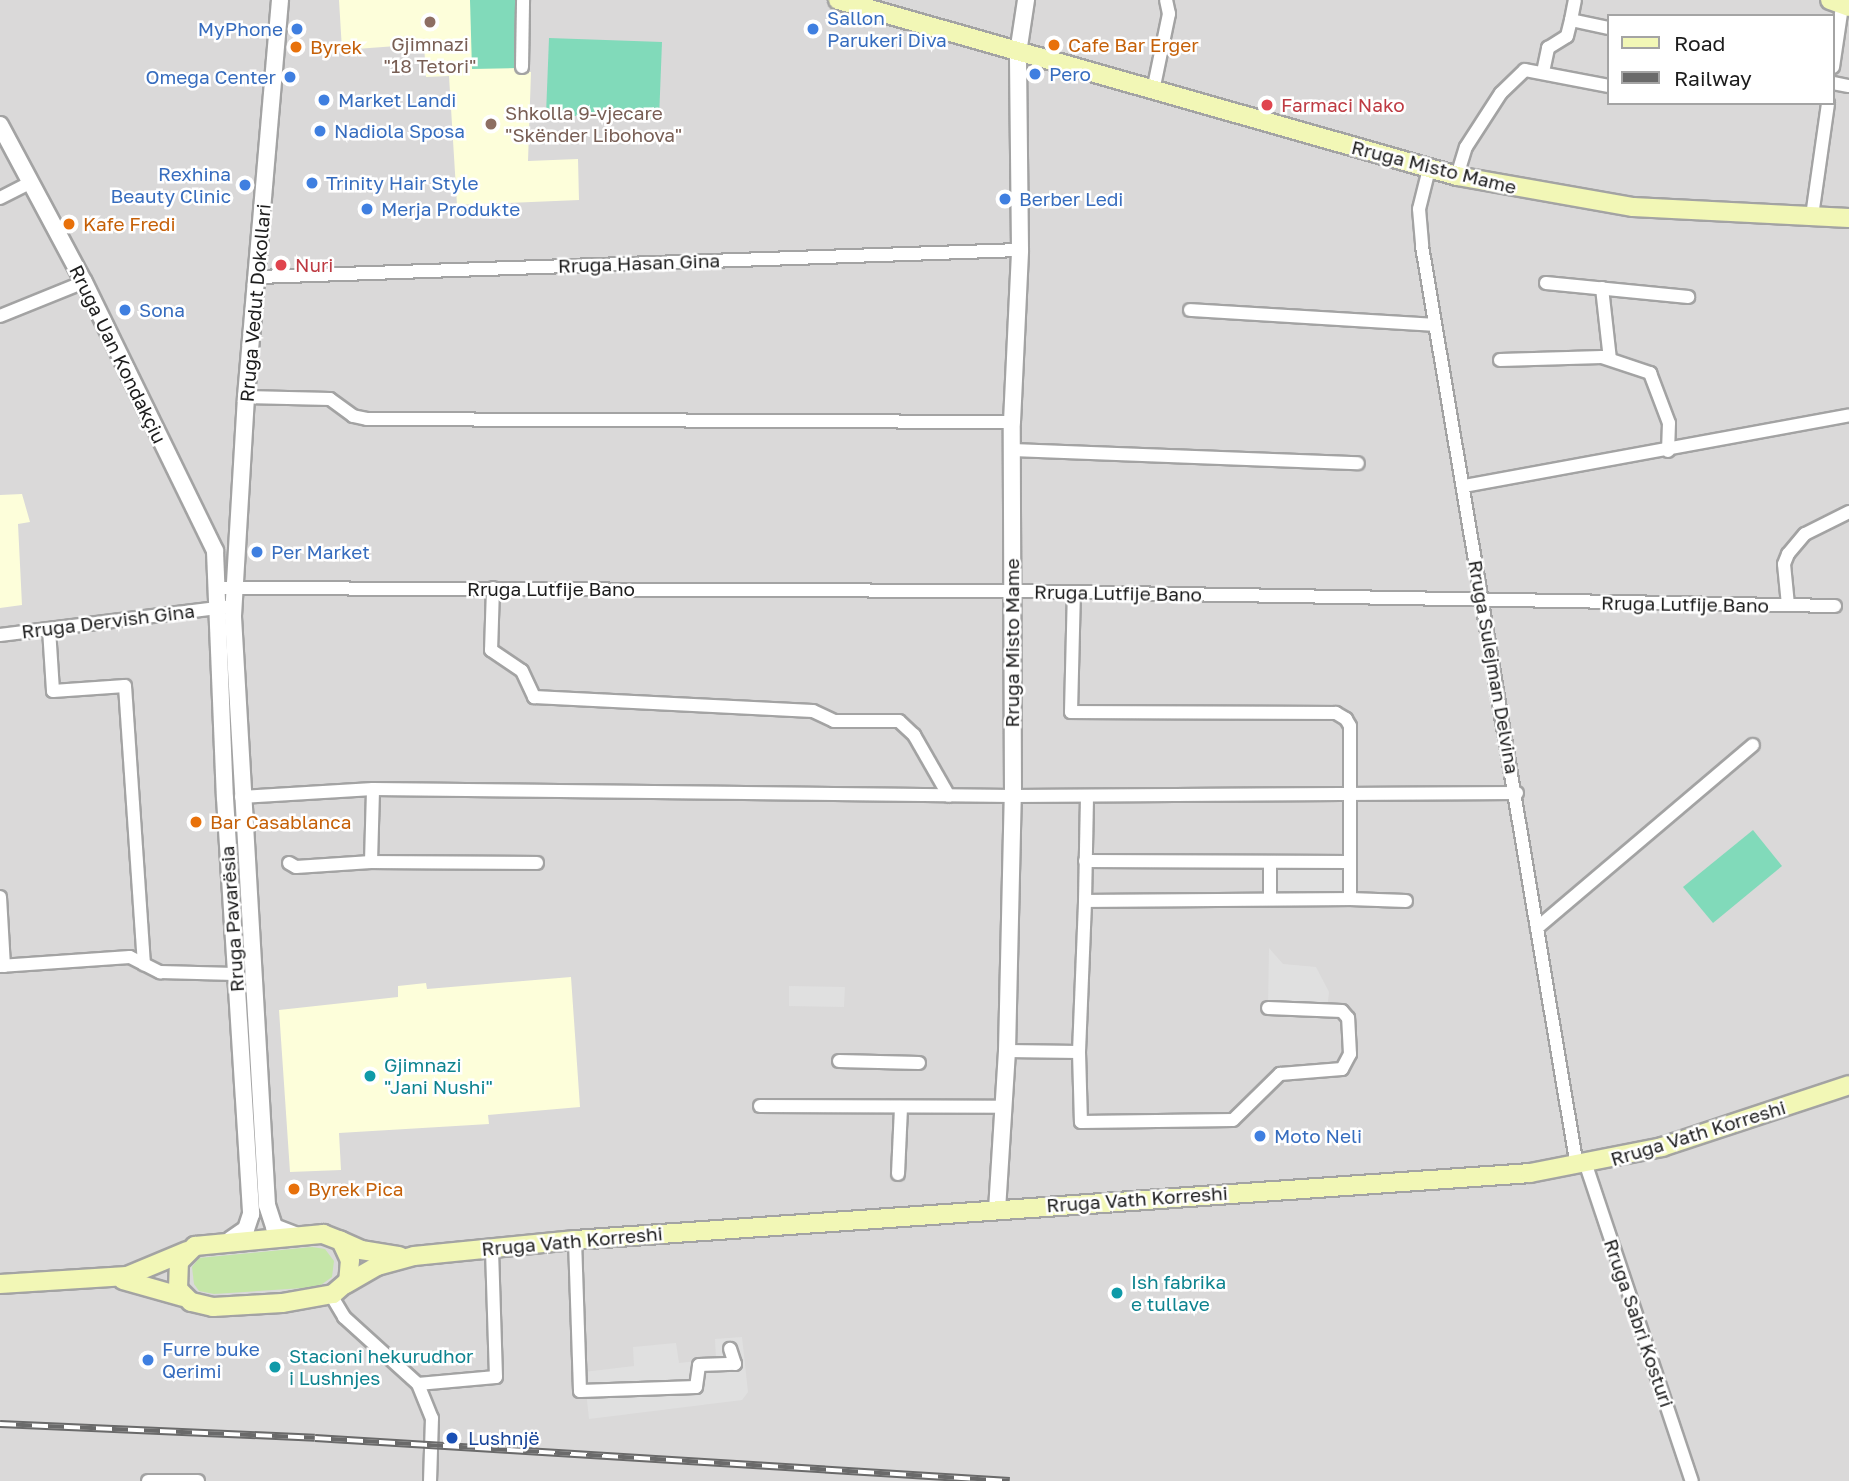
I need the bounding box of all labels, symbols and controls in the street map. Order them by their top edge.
place label: Sallon Parukeri Diva [827,7,947,51]
marker: Gjimnazi "18 Tetori" [422,14,438,30]
legend [1608,14,1835,105]
place label: MyPhone [198,18,283,40]
marker: MyPhone [289,21,305,37]
marker: Sallon Parukeri Diva [805,21,821,37]
text: Road [1674,30,1725,56]
place label: Gjimnazi "18 Tetori" [384,33,476,77]
place label: Cafe Bar Erger [1068,34,1199,56]
place label: Byrek [310,36,362,58]
marker: Cafe Bar Erger [1046,37,1062,53]
marker: Byrek [288,39,304,55]
place label: Pero [1049,63,1091,85]
text: Railway [1674,65,1752,91]
place label: Omega Center [145,66,276,88]
marker: Pero [1027,66,1043,82]
marker: Omega Center [282,69,298,85]
place label: Market Landi [338,89,456,111]
marker: Market Landi [316,92,332,108]
place label: Farmaci Nako [1281,94,1405,116]
marker: Farmaci Nako [1259,97,1275,113]
place label: Shkolla 9-vjecare "Skënder Libohova" [505,102,682,146]
marker: Shkolla 9-vjecare "Skënder Libohova" [483,116,499,132]
place label: Nadiola Sposa [334,120,465,142]
marker: Nadiola Sposa [312,123,328,139]
street label: Rruga Misto Mame [1349,135,1519,199]
place label: Rexhina Beauty Clinic [110,163,231,207]
place label: Trinity Hair Style [326,172,478,194]
marker: Trinity Hair Style [304,175,320,191]
marker: Rexhina Beauty Clinic [237,177,253,193]
place label: Berber Ledi [1019,188,1123,210]
marker: Berber Ledi [997,191,1013,207]
place label: Merja Produkte [381,198,520,220]
marker: Merja Produkte [359,201,375,217]
street label: Rruga Vedut Dokollari [235,203,275,403]
place label: Kafe Fredi [83,213,175,235]
marker: Kafe Fredi [61,216,77,232]
street label: Rruga Hasan Gina [557,249,721,277]
place label: Nuri [295,254,333,276]
marker: Nuri [273,257,289,273]
street label: Rruga Uan Kondakçiu [65,261,171,447]
place label: Sona [139,299,185,321]
marker: Sona [117,302,133,318]
place label: Per Market [271,541,370,563]
marker: Per Market [249,544,265,560]
street label: Rruga Misto Mame [1001,558,1023,728]
street label: Rruga Sulejman Delvina [1464,558,1524,776]
street label: Rruga Lutfije Bano [467,578,635,600]
street label: Rruga Lutfije Bano [1034,580,1202,606]
street label: Rruga Lutfije Bano [1601,591,1769,617]
street label: Rruga Dervish Gina [20,599,196,643]
place label: Bar Casablanca [210,811,351,833]
marker: Bar Casablanca [188,814,204,830]
street label: Rruga Pavarësia [216,845,248,993]
place label: Gjimnazi "Jani Nushi" [384,1054,493,1098]
marker: Gjimnazi "Jani Nushi" [362,1068,378,1084]
street label: Rruga Vath Korreshi [1608,1096,1788,1170]
place label: Moto Neli [1274,1125,1362,1147]
marker: Moto Neli [1252,1128,1268,1144]
place label: Byrek Pica [308,1178,404,1200]
marker: Byrek Pica [286,1181,302,1197]
street label: Rruga Vath Korreshi [1046,1181,1228,1217]
street label: Rruga Vath Korreshi [480,1222,664,1260]
street label: Rruga Sabri Kosturi [1599,1236,1679,1410]
place label: Ish fabrika e tullave [1131,1271,1226,1315]
marker: Ish fabrika e tullave [1109,1285,1125,1301]
place label: Furre buke Qerimi [162,1338,260,1382]
place label: Stacioni hekurudhor i Lushnjes [289,1345,474,1389]
marker: Furre buke Qerimi [140,1352,156,1368]
marker: Stacioni hekurudhor i Lushnjes [267,1359,283,1375]
place label: Lushnjë [468,1427,539,1449]
marker: Lushnjë [442,1428,462,1448]

